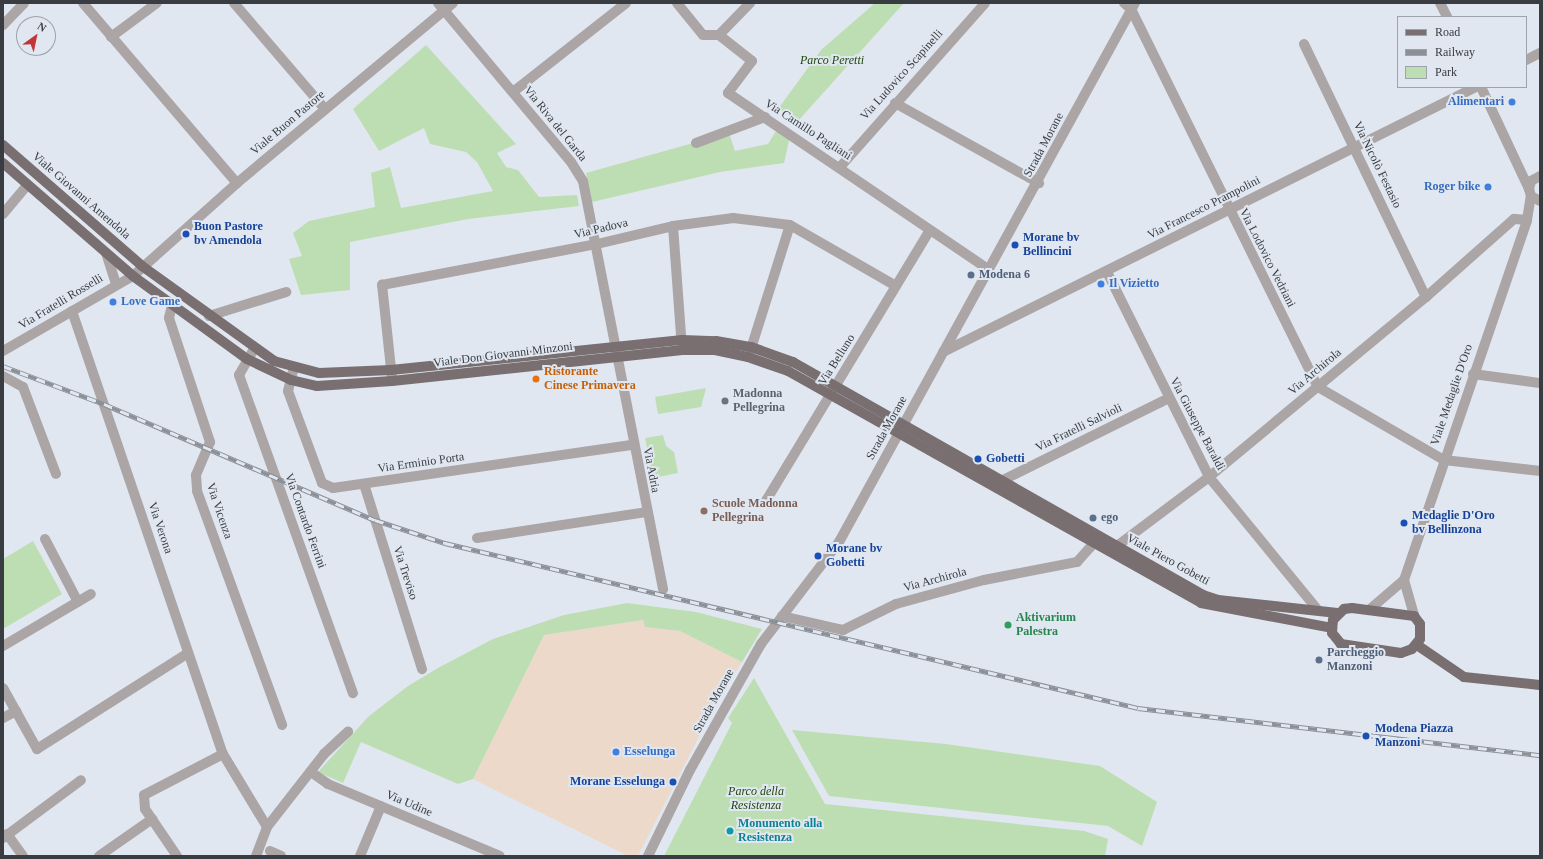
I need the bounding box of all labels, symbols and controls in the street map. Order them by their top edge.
north arrow [16,16,56,56]
legend [1397,16,1527,88]
text: N [35,20,49,34]
text: Road [1435,25,1460,39]
street label: Via Ludovico Scapinelli [858,27,946,123]
text: Railway [1435,45,1475,59]
park label: Parco Peretti [800,54,864,68]
text: Park [1435,65,1457,79]
street label: Via Riva del Garda [520,84,590,164]
street label: Viale Buon Pastore [248,88,328,158]
place label: Alimentari [1448,95,1504,109]
street label: Via Camillo Pagliani [762,97,854,163]
marker: Alimentari [1507,97,1517,107]
street label: Strada Morane [1021,110,1067,180]
street label: Via Nicolò Festasio [1350,119,1404,211]
street label: Viale Giovanni Amendola [29,149,133,243]
street label: Via Francesco Prampolini [1145,173,1263,243]
place label: Roger bike [1424,180,1480,194]
marker: Roger bike [1483,182,1493,192]
street label: Via Lodovico Vedriani [1236,206,1298,310]
street label: Via Padova [573,216,629,242]
place label: Buon Pastore bv Amendola [194,220,263,248]
marker: Buon Pastore bv Amendola [181,229,191,239]
place label: Morane bv Bellincini [1023,231,1079,259]
marker: Morane bv Bellincini [1010,240,1020,250]
place label: Modena 6 [979,268,1030,282]
marker: Modena 6 [966,270,976,280]
street label: Via Fratelli Rosselli [16,271,106,333]
place label: Il Vizietto [1109,277,1160,291]
marker: Il Vizietto [1096,279,1106,289]
place label: Love Game [121,295,180,309]
marker: Love Game [108,297,118,307]
street label: Via Belluno [816,332,858,388]
street label: Viale Don Giovanni Minzoni [433,339,573,371]
street label: Viale Medaglie D'Oro [1428,343,1476,447]
street label: Via Archirola [1285,345,1345,399]
place label: Ristorante Cinese Primavera [544,365,636,393]
marker: Ristorante Cinese Primavera [531,374,541,384]
street label: Via Giuseppe Baraldi [1166,375,1228,473]
place label: Madonna Pellegrina [733,387,785,415]
street label: Strada Morane [863,393,911,463]
marker: Madonna Pellegrina [720,396,730,406]
street label: Via Fratelli Salvioli [1033,401,1125,455]
street label: Via Adria [639,446,663,494]
street label: Via Erminio Porta [377,450,465,476]
place label: Gobetti [986,452,1025,466]
marker: Gobetti [973,454,983,464]
street label: Via Contardo Ferrini [281,472,329,570]
street label: Via Vicenza [203,481,235,541]
place label: Scuole Madonna Pellegrina [712,497,798,525]
street label: Via Verona [144,500,176,556]
marker: Scuole Madonna Pellegrina [699,506,709,516]
place label: Medaglie D'Oro bv Bellinzona [1412,509,1495,537]
place label: ego [1101,511,1118,525]
marker: ego [1088,513,1098,523]
marker: Medaglie D'Oro bv Bellinzona [1399,518,1409,528]
street label: Viale Piero Gobetti [1124,531,1212,589]
place label: Morane bv Gobetti [826,542,882,570]
street label: Via Treviso [390,544,420,602]
marker: Morane bv Gobetti [813,551,823,561]
street label: Via Archirola [901,565,969,595]
place label: Aktivarium Palestra [1016,611,1076,639]
marker: Aktivarium Palestra [1003,620,1013,630]
place label: Parcheggio Manzoni [1327,646,1384,674]
marker: Parcheggio Manzoni [1314,655,1324,665]
street label: Strada Morane [690,666,738,736]
place label: Modena Piazza Manzoni [1375,722,1453,750]
marker: Modena Piazza Manzoni [1360,730,1372,742]
place label: Esselunga [624,745,675,759]
marker: Esselunga [611,747,621,757]
place label: Morane Esselunga [570,775,665,789]
marker: Morane Esselunga [668,777,678,787]
park label: Parco della Resistenza [728,785,784,813]
street label: Via Udine [384,788,434,820]
place label: Monumento alla Resistenza [738,817,822,845]
marker: Monumento alla Resistenza [725,826,735,836]

